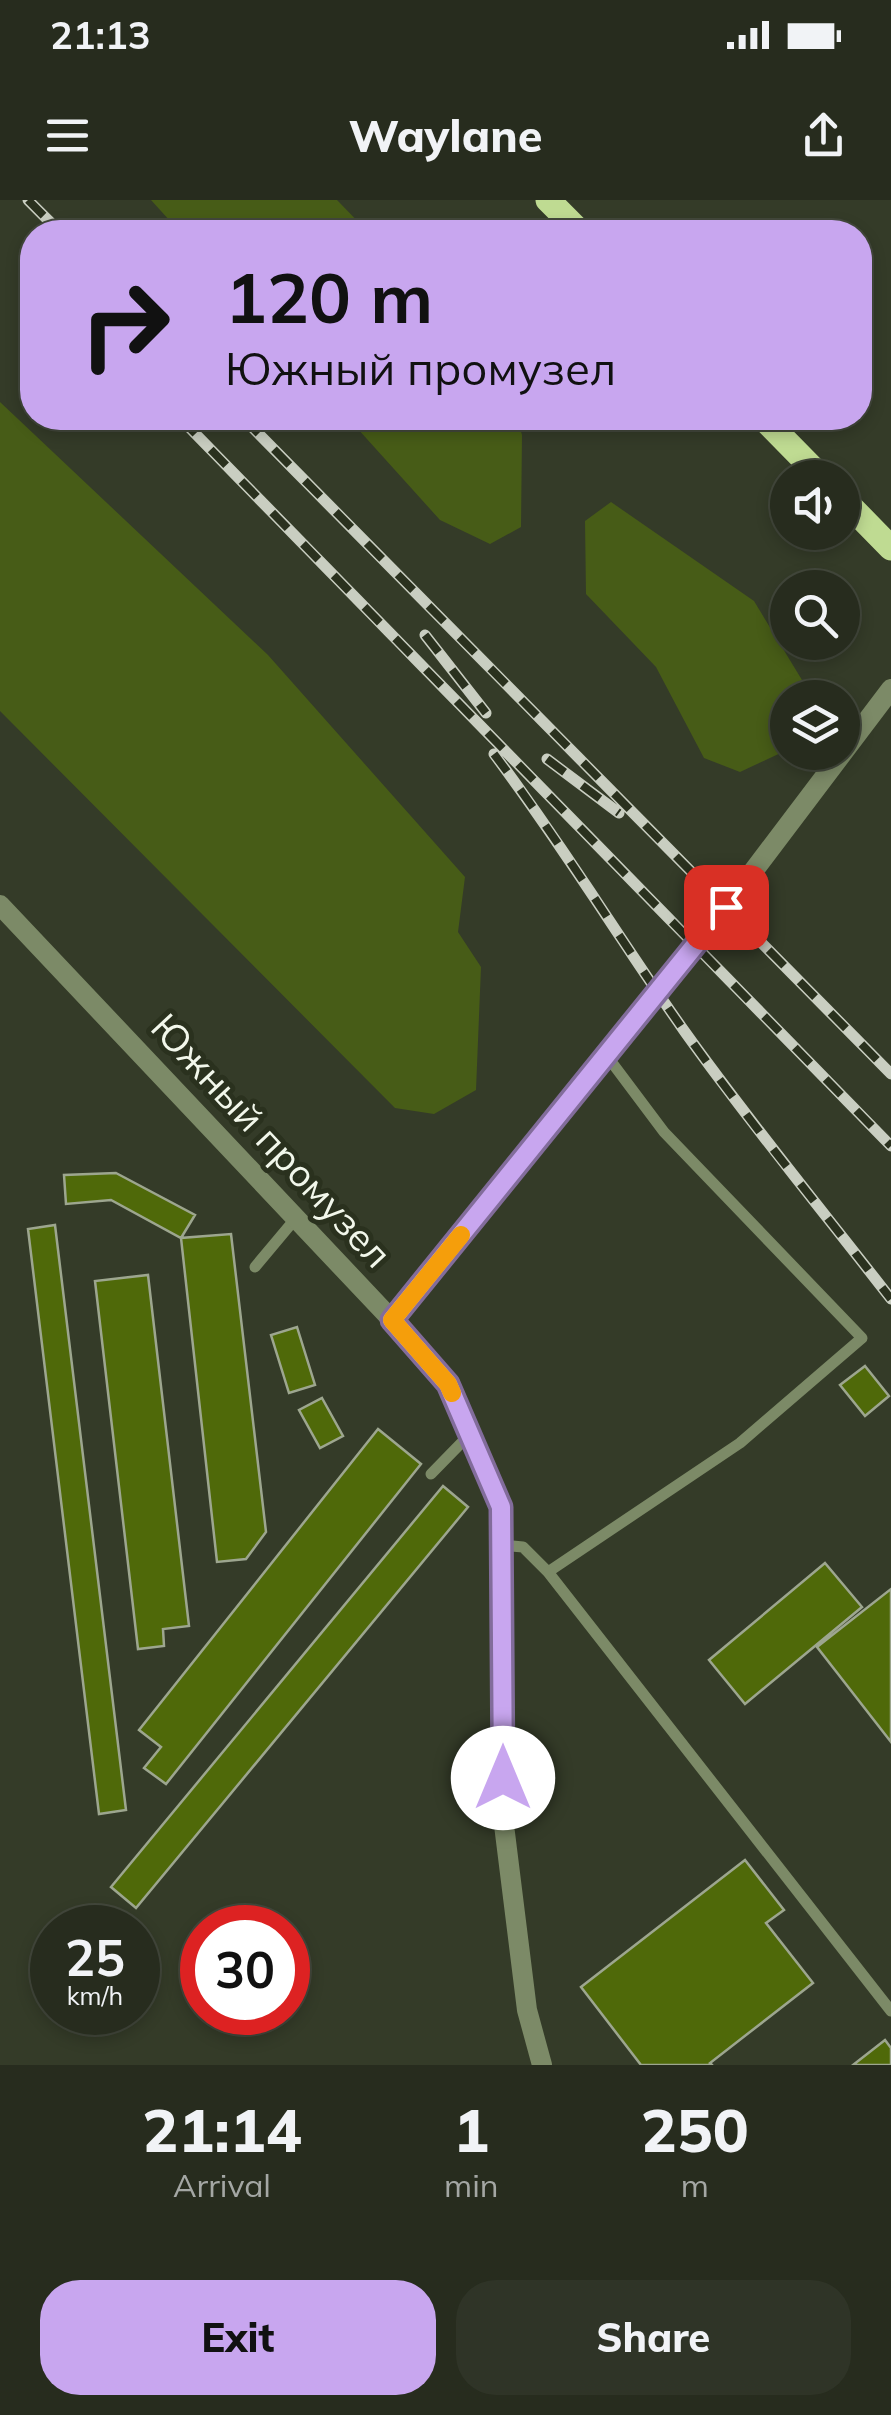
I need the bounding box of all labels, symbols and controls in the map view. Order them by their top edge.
text: 21:13 [50,11,151,59]
text: Waylane [349,107,542,163]
icon: menu [40,108,95,163]
icon: share [796,108,851,163]
text: 120 m [225,253,433,341]
icon: right [60,260,190,390]
text: Южный промузел [225,340,616,396]
map controls [770,460,860,770]
button: sound [770,460,860,550]
button: search [770,570,860,660]
button: layers [770,680,860,770]
pin [684,865,769,950]
icon: arrive [699,880,754,935]
street label: Южный промузел [142,1003,402,1278]
position arrow [451,1726,555,1830]
speed limit sign: 30 [180,1905,310,2035]
text: 25 [65,1926,125,1989]
text: km/h [67,1980,123,2011]
text: 21:14 [142,2092,302,2167]
text: 1 [453,2092,489,2167]
text: 250 [641,2092,749,2167]
text: Arrival [173,2165,271,2205]
text: min [444,2165,499,2205]
text: m [681,2165,709,2205]
button: Exit [40,2280,436,2395]
button: Share [456,2280,851,2395]

